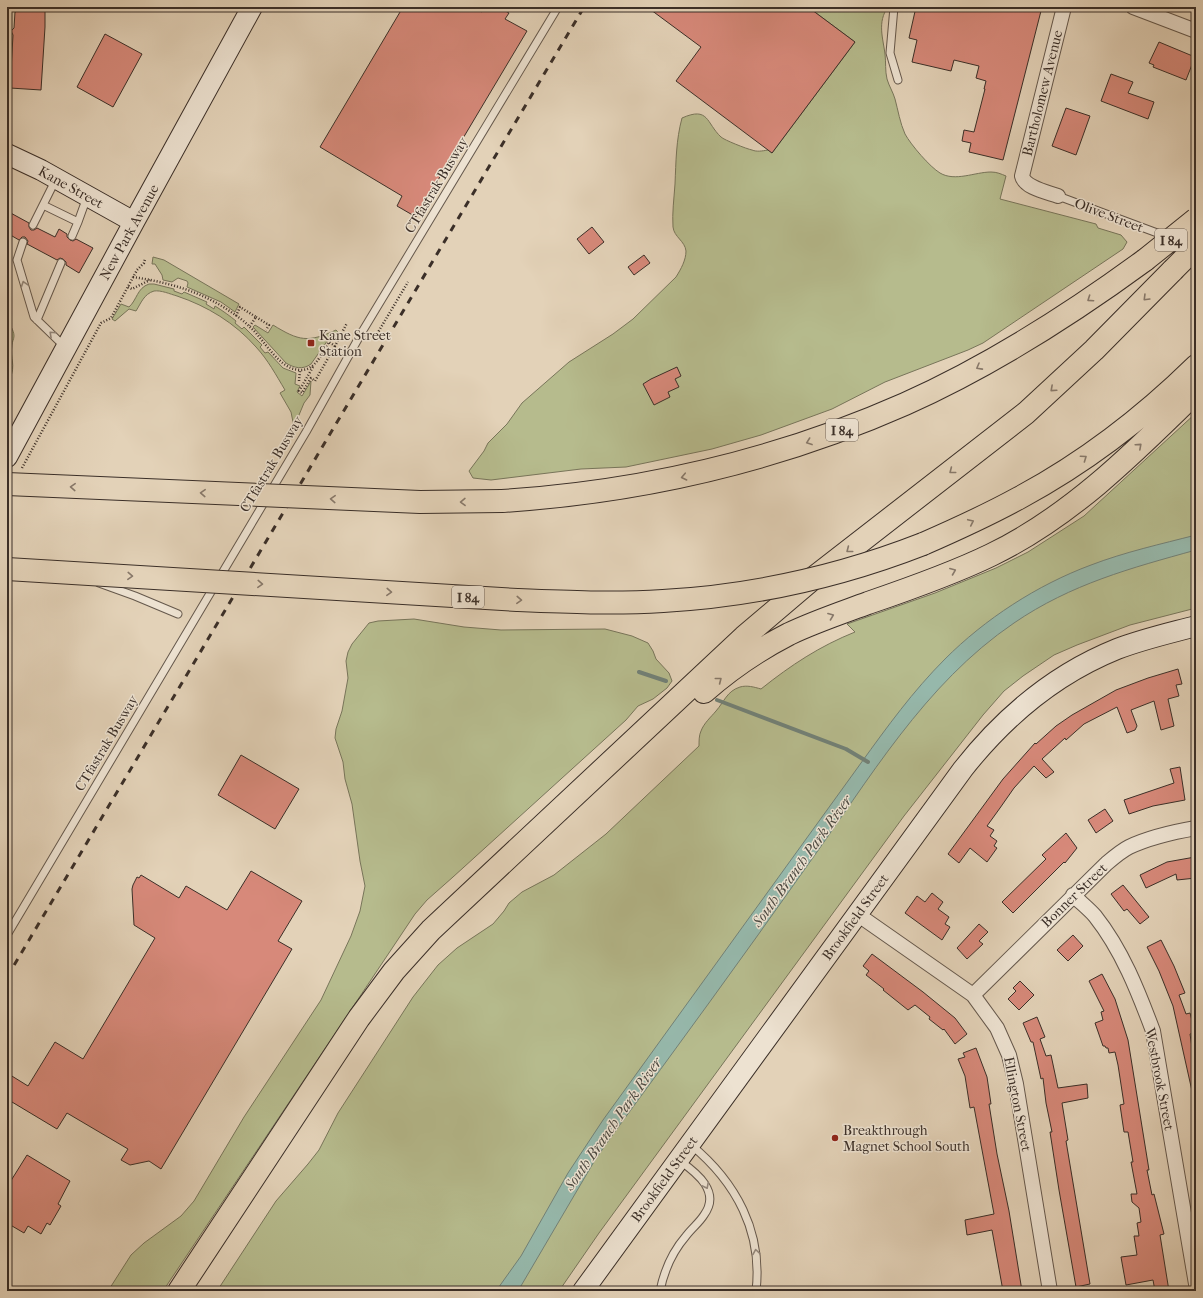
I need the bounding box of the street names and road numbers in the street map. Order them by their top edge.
street label: Bartholomew Avenue [1019,28,1066,158]
street label: CTfastrak Busway [401,134,472,236]
street label: Kane Street [35,163,106,212]
street label: New Park Avenue [96,181,163,283]
street label: Olive Street [1072,195,1146,236]
road number: I 84 [1155,229,1187,251]
street label: CTfastrak Busway [236,413,307,515]
road number: I 84 [826,419,858,441]
road number: I 84 [452,586,484,608]
street label: CTfastrak Busway [71,692,142,794]
street label: Bonner Street [1038,860,1111,931]
street label: Brookfield Street [818,871,892,964]
street label: Westbrook Street [1141,1025,1178,1132]
street label: Ellington Street [1000,1055,1035,1153]
street label: Brookfield Street [627,1133,701,1226]

